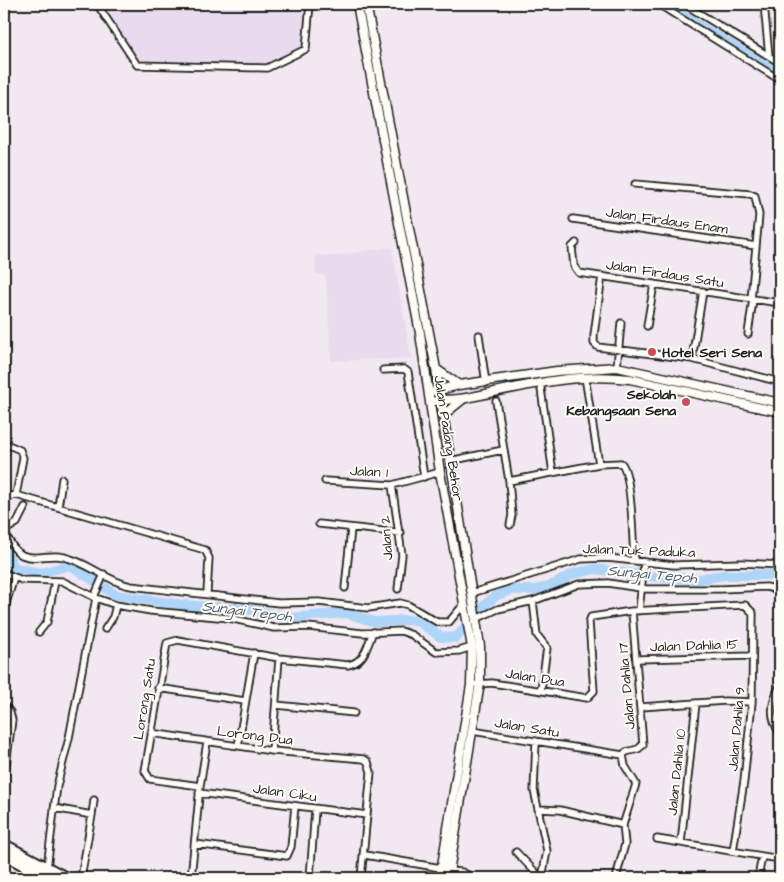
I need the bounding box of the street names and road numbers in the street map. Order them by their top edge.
street label: Jalan Firdaus Enam [604,203,729,239]
street label: Jalan Firdaus Satu [605,255,725,293]
street label: Jalan Padang Behor [428,374,468,503]
street label: Jalan 1 [349,461,389,483]
street label: Jalan 2 [375,515,399,561]
street label: Jalan Tuk Paduka [582,539,696,563]
street label: Jalan Dahlia 15 [650,634,739,658]
street label: Jalan Dahlia 17 [613,641,641,730]
street label: Lorong Satu [129,657,161,741]
street label: Jalan Dua [504,663,566,693]
street label: Jalan Dahlia 9 [723,686,751,772]
street label: Jalan Satu [493,713,561,743]
street label: Lorong Dua [216,721,294,751]
street label: Jalan Dahlia 10 [662,728,692,817]
street label: Jalan Ciku [252,779,318,807]

